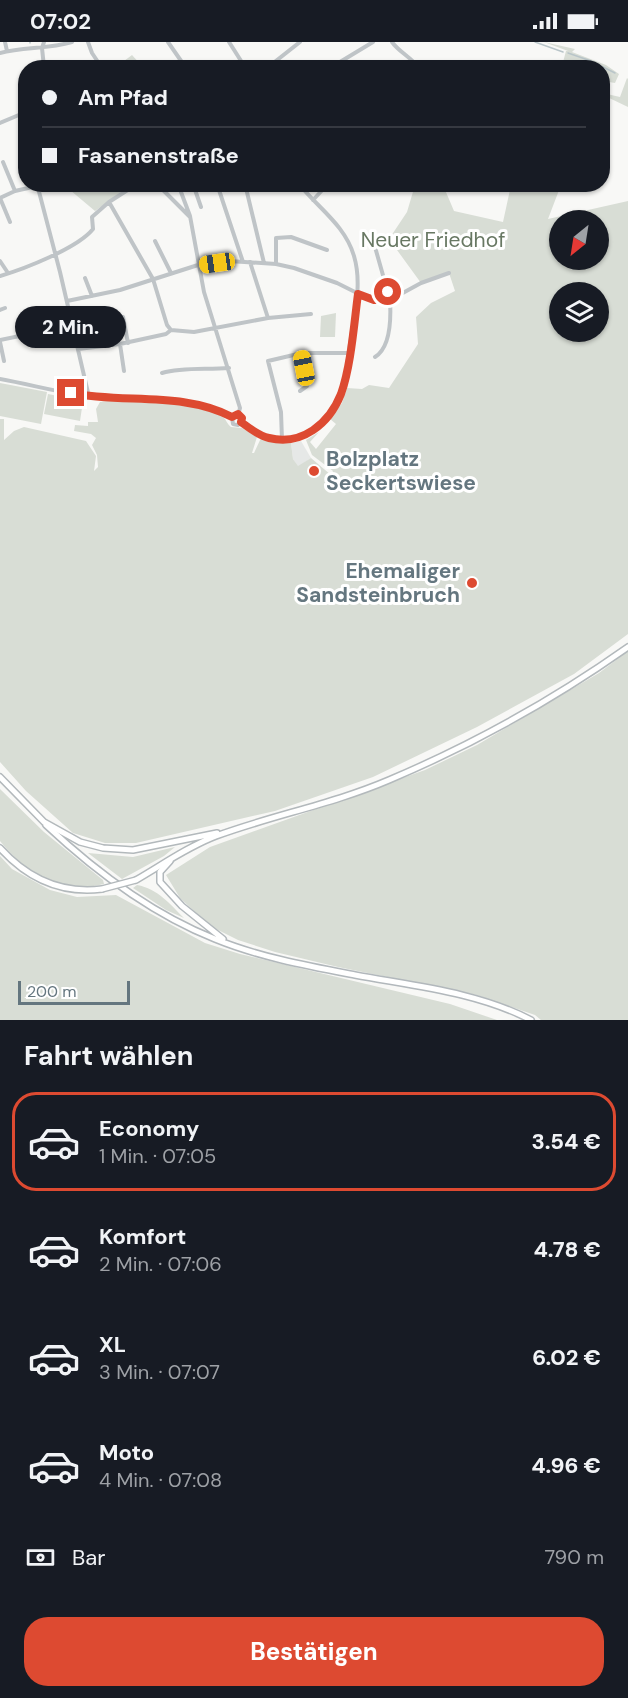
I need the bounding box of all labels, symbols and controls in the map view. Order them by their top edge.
text: 07:02 [30,7,91,36]
text: Am Pfad [78,83,168,112]
text: Fasanenstraße [78,141,239,170]
north arrow [549,210,609,270]
map controls [549,210,609,342]
park label: Neuer Friedhof [361,226,505,254]
car [198,252,236,274]
route start [374,278,401,305]
button: layers [549,282,609,342]
callout: 2 Min. [16,306,127,348]
text: 2 Min. [42,314,99,340]
car [292,349,316,387]
route end [57,379,84,406]
place label: Bolzplatz Seckertswiese [326,445,476,497]
marker: Bolzplatz Seckertswiese [307,464,321,478]
place label: Ehemaliger Sandsteinbruch [296,557,460,609]
marker: Ehemaliger Sandsteinbruch [465,576,479,590]
scale bar [18,978,130,1006]
text: 200 m [27,981,76,1002]
text: Fahrt wählen [24,1038,194,1073]
text: Economy [99,1114,199,1143]
icon: car [27,1115,81,1169]
text: 3.54 € [531,1127,601,1156]
text: 1 Min. · 07:05 [99,1143,216,1169]
text: Komfort [99,1222,186,1251]
icon: car [27,1223,81,1277]
text: 4.78 € [533,1235,601,1264]
text: 2 Min. · 07:06 [99,1251,222,1277]
text: XL [99,1330,126,1359]
icon: car [27,1331,81,1385]
text: 6.02 € [532,1343,601,1372]
text: 3 Min. · 07:07 [99,1359,220,1385]
text: Moto [99,1438,154,1467]
icon: car [27,1439,81,1493]
text: 4.96 € [531,1451,601,1480]
text: 4 Min. · 07:08 [99,1467,222,1493]
icon: cash [24,1541,57,1574]
text: Bar [72,1543,105,1572]
text: 790 m [544,1544,604,1570]
button: Bestätigen [24,1617,604,1686]

